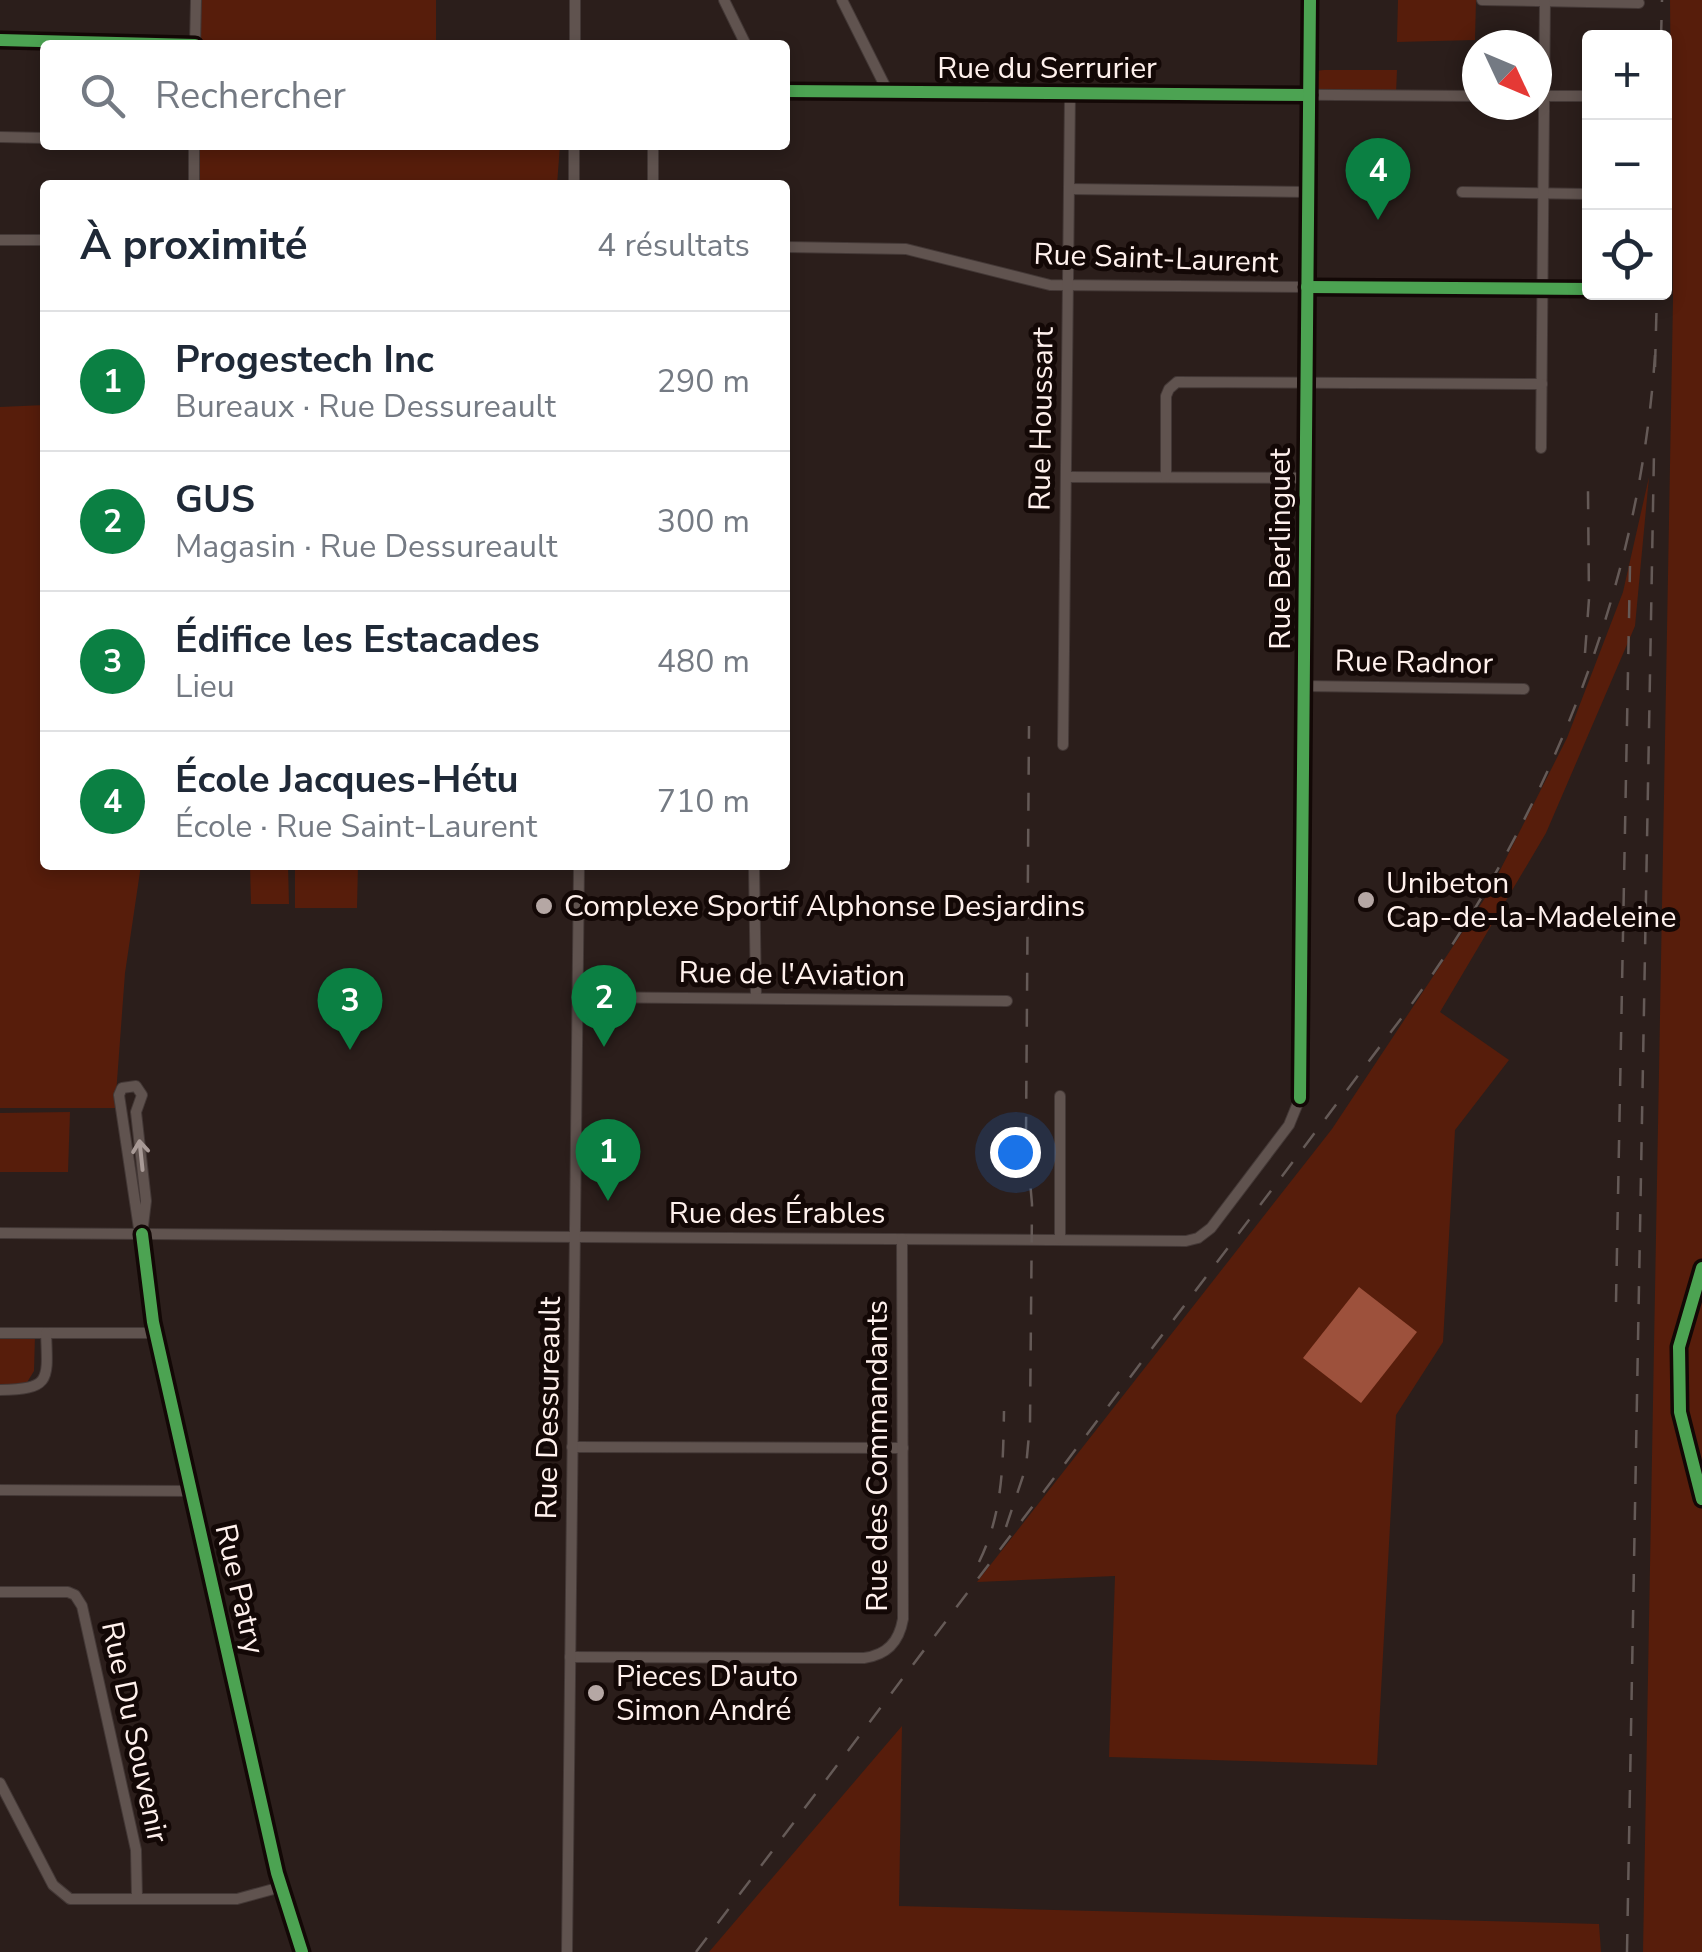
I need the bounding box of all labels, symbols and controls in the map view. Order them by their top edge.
north arrow [1462,30,1552,120]
map controls [1582,30,1672,300]
button: + [1582,30,1672,120]
search box [40,40,790,150]
street label: Rue du Serrurier [937,48,1157,89]
icon: search [75,68,130,123]
text: Rechercher [155,70,346,121]
button: − [1582,120,1672,210]
pin: 4 [1346,138,1410,220]
button: locate [1582,210,1672,300]
text: À proximité [80,217,307,274]
text: 4 résultats [597,224,750,267]
street label: Rue Saint-Laurent [1033,234,1280,283]
street label: Rue Houssart [1019,326,1064,511]
text: Progestech Inc [175,334,434,385]
text: 1 [103,360,122,403]
text: 290 m [657,360,750,403]
text: Bureaux · Rue Dessureault [175,385,556,428]
street label: Rue Berlinguet [1260,448,1301,650]
text: GUS [175,474,255,525]
text: 2 [103,500,122,543]
text: 300 m [657,500,750,543]
text: Magasin · Rue Dessureault [175,525,557,568]
text: Édifice les Estacades [175,614,540,665]
text: 3 [103,640,122,683]
text: 480 m [657,640,750,683]
street label: Rue Radnor [1334,641,1494,684]
text: Lieu [175,665,235,708]
text: École Jacques-Hétu [175,754,519,805]
text: 4 [103,780,122,823]
text: 710 m [657,780,750,823]
text: École · Rue Saint-Laurent [175,805,537,848]
place label: Unibeton Cap-de-la-Madeleine [1386,863,1676,938]
place label: Complexe Sportif Alphonse Desjardins [564,886,1085,927]
marker: Unibeton Cap-de-la-Madeleine [1355,889,1377,911]
marker: Complexe Sportif Alphonse Desjardins [533,895,555,917]
street label: Rue de l'Aviation [678,952,906,997]
pin: 2 [572,964,636,1047]
pin: 3 [318,968,382,1050]
pin: 1 [576,1118,640,1201]
your location [990,1127,1041,1178]
one-way arrow [131,1140,150,1172]
street label: Rue des Érables [669,1193,885,1234]
street label: Rue Dessureault [526,1296,571,1520]
street label: Rue des Commandants [857,1300,898,1612]
street label: Rue Patry [205,1520,274,1659]
street label: Rue Du Souvenir [91,1618,178,1847]
place label: Pieces D'auto Simon André [616,1656,798,1731]
marker: Pieces D'auto Simon André [585,1682,607,1704]

